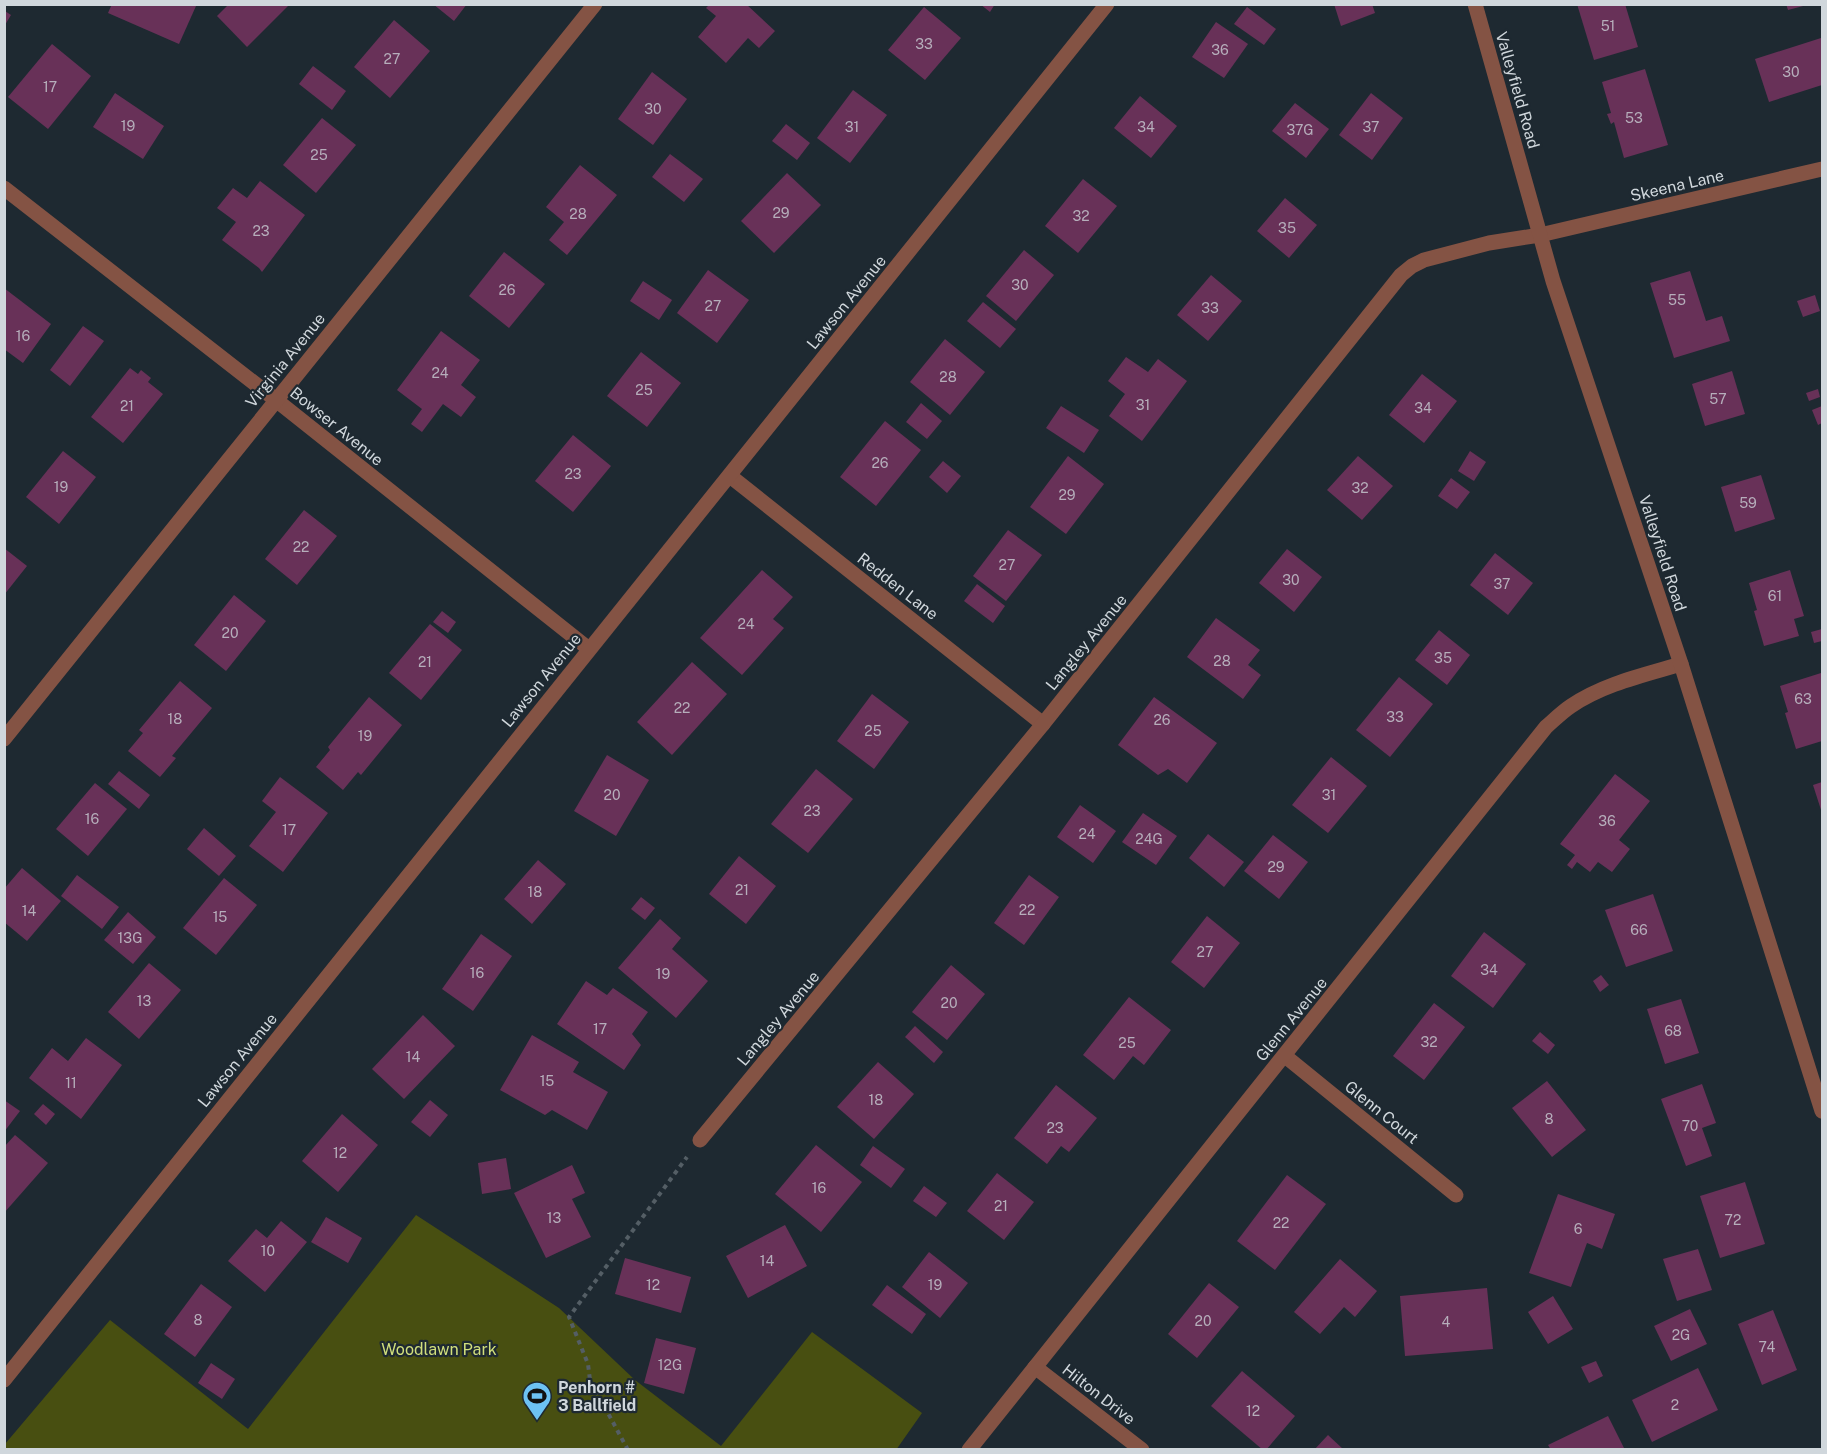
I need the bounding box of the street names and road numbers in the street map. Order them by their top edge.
street label: Valleyfield Road [1492,30,1543,151]
street label: Skeena Lane [1628,165,1726,205]
street label: Lawson Avenue [803,252,890,353]
street label: Virginia Avenue [242,309,329,411]
street label: Bowser Avenue [286,383,387,470]
street label: Valleyfield Road [1635,493,1690,613]
street label: Redden Lane [854,549,942,624]
street label: Langley Avenue [1042,591,1131,694]
street label: Lawson Avenue [498,630,585,731]
street label: Langley Avenue [733,967,824,1070]
street label: Glenn Avenue [1252,973,1331,1065]
street label: Lawson Avenue [194,1010,281,1111]
street label: Glenn Court [1341,1077,1422,1148]
street label: Hilton Drive [1059,1360,1139,1429]

